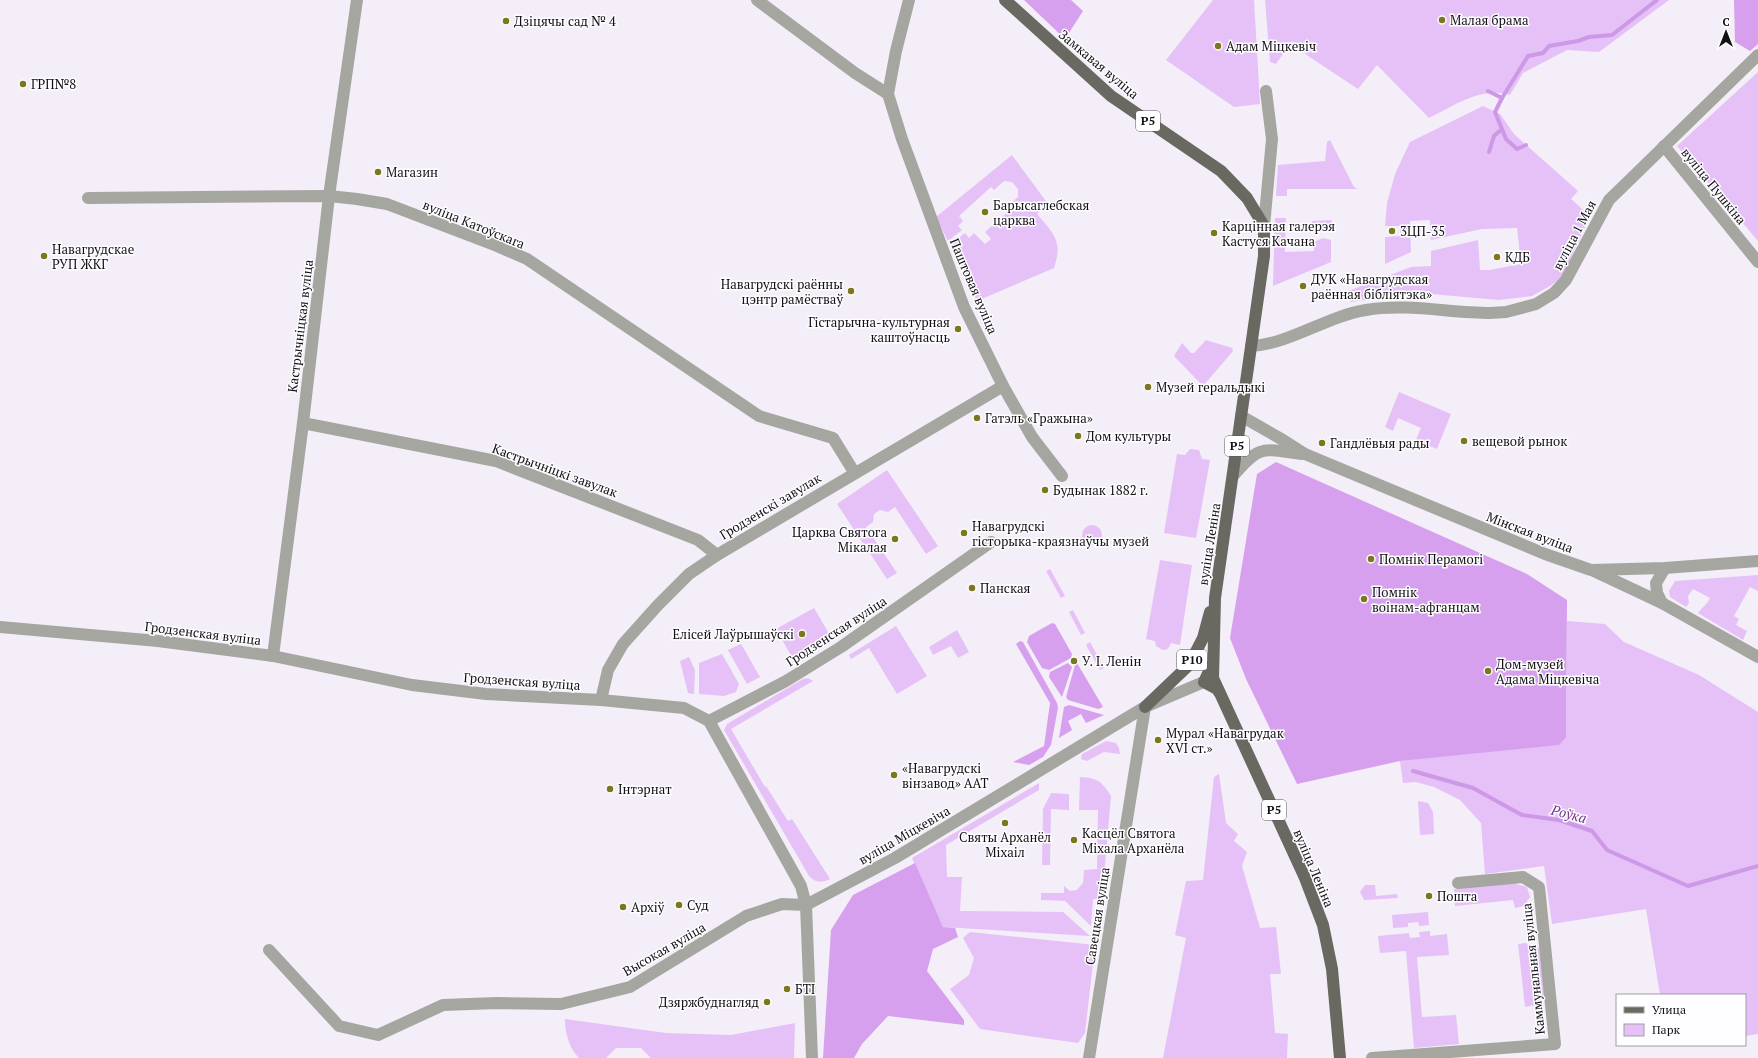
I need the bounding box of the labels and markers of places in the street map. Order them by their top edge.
place label: Малая брама [1450,11,1529,29]
place label: Дзіцячы сад № 4 [514,12,616,30]
marker: Малая брама [1437,15,1447,25]
marker: Дзіцячы сад № 4 [501,16,511,26]
place label: Адам Міцкевіч [1226,37,1316,55]
marker: Адам Міцкевіч [1213,41,1223,51]
place label: ГРП№8 [31,75,76,93]
marker: ГРП№8 [18,79,28,89]
place label: Магазин [386,163,438,181]
marker: Магазин [373,167,383,177]
place label: Барысаглебская царква [993,196,1089,229]
marker: Барысаглебская царква [980,207,990,217]
place label: Карцінная галерэя Кастуся Качана [1222,217,1335,250]
place label: 3ЦП-35 [1400,222,1445,240]
marker: 3ЦП-35 [1387,226,1397,236]
marker: Карцінная галерэя Кастуся Качана [1209,228,1219,238]
place label: Навагрудскае РУП ЖКГ [52,240,134,273]
place label: КДБ [1505,248,1530,266]
marker: Навагрудскае РУП ЖКГ [39,251,49,261]
marker: КДБ [1492,252,1502,262]
place label: ДУК «Навагрудская раённая бібліятэка» [1311,270,1432,303]
place label: Навагрудскі раённы цэнтр рамёстваў [721,275,843,308]
marker: ДУК «Навагрудская раённая бібліятэка» [1298,281,1308,291]
marker: Навагрудскі раённы цэнтр рамёстваў [846,286,856,296]
place label: Гістарычна-культурная каштоўнасць [808,313,950,346]
marker: Гістарычна-культурная каштоўнасць [953,324,963,334]
place label: Музей геральдыкі [1156,378,1265,396]
marker: Музей геральдыкі [1143,382,1153,392]
place label: Гатэль «Гражына» [985,409,1093,427]
marker: Гатэль «Гражына» [972,413,982,423]
place label: Дом культуры [1086,427,1172,445]
marker: Дом культуры [1073,431,1083,441]
place label: вещевой рынок [1472,432,1568,450]
place label: Гандлёвыя рады [1330,434,1430,452]
marker: вещевой рынок [1459,436,1469,446]
marker: Гандлёвыя рады [1317,438,1327,448]
place label: Будынак 1882 г. [1053,481,1148,499]
marker: Будынак 1882 г. [1040,485,1050,495]
place label: Навагрудскі гісторыка-краязнаўчы музей [972,517,1149,550]
place label: Царква Святога Мікалая [792,523,887,556]
marker: Навагрудскі гісторыка-краязнаўчы музей [959,528,969,538]
marker: Царква Святога Мікалая [890,534,900,544]
place label: Помнік Перамогі [1379,550,1483,568]
marker: Помнік Перамогі [1366,554,1376,564]
place label: Панская [980,579,1031,597]
marker: Панская [967,583,977,593]
place label: Помнік воінам-афганцам [1372,583,1480,616]
marker: Помнік воінам-афганцам [1359,594,1369,604]
place label: Елісей Лаўрышаўскі [673,625,794,643]
marker: Елісей Лаўрышаўскі [797,629,807,639]
place label: У. І. Ленін [1082,652,1141,670]
place label: Дом-музей Адама Міцкевіча [1496,655,1600,688]
marker: У. І. Ленін [1069,656,1079,666]
marker: Дом-музей Адама Міцкевіча [1483,666,1493,676]
place label: Мурал «Навагрудак XVI ст.» [1166,724,1285,757]
marker: Мурал «Навагрудак XVI ст.» [1153,735,1163,745]
place label: «Навагрудскі вінзавод» ААТ [902,759,988,792]
marker: «Навагрудскі вінзавод» ААТ [889,770,899,780]
place label: Інтэрнат [618,780,672,798]
marker: Інтэрнат [605,784,615,794]
marker: Святы Арханёл Міхаіл [1000,818,1010,828]
place label: Касцёл Святога Міхала Арханёла [1082,824,1185,857]
place label: Святы Арханёл Міхаіл [959,828,1051,861]
marker: Касцёл Святога Міхала Арханёла [1069,835,1079,845]
place label: Пошта [1437,887,1478,905]
marker: Пошта [1424,891,1434,901]
place label: Суд [687,896,709,914]
place label: Архіў [631,898,665,916]
marker: Суд [674,900,684,910]
marker: Архіў [618,902,628,912]
place label: БТІ [795,980,815,998]
marker: БТІ [782,984,792,994]
place label: Дзяржбуднагляд [659,993,760,1011]
marker: Дзяржбуднагляд [762,997,772,1007]

